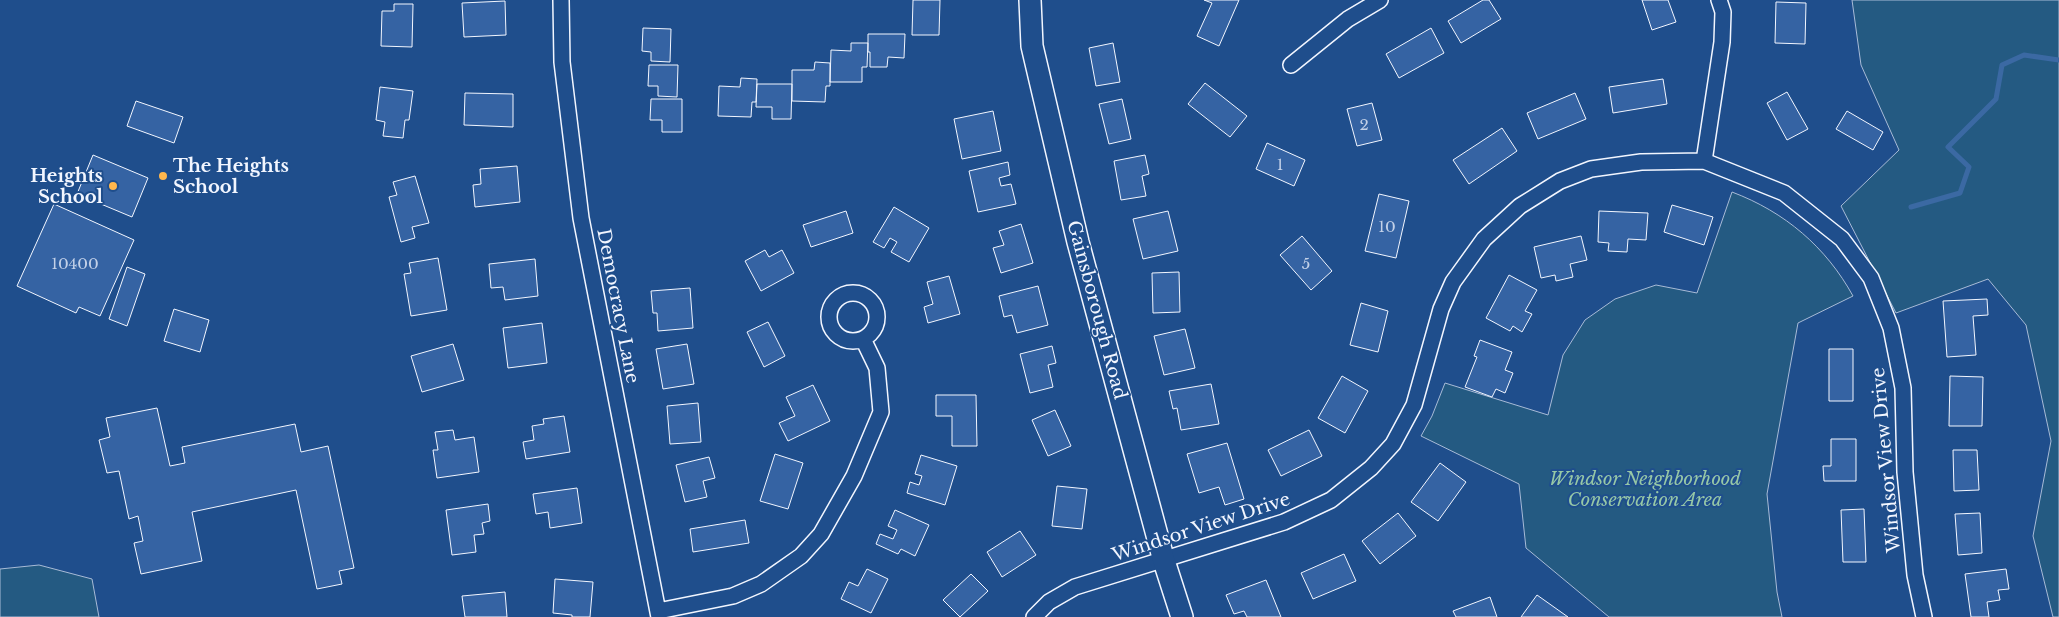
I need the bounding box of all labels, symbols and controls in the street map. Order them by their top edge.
house number: 2 [1359,115,1369,134]
place label: The Heights School [173,155,289,198]
house number: 1 [1277,155,1283,174]
place label: Heights School [30,165,104,208]
marker: The Heights School [157,170,169,182]
marker: Heights School [107,180,119,192]
house number: 10 [1378,217,1396,236]
street label: Gainsborough Road [1063,218,1131,402]
street label: Democracy Lane [592,227,644,385]
house number: 10400 [51,254,99,273]
house number: 5 [1302,254,1310,273]
street label: Windsor View Drive [1867,366,1905,555]
park label: Windsor Neighborhood Conservation Area [1549,468,1741,511]
street label: Windsor View Drive [1108,488,1293,566]

